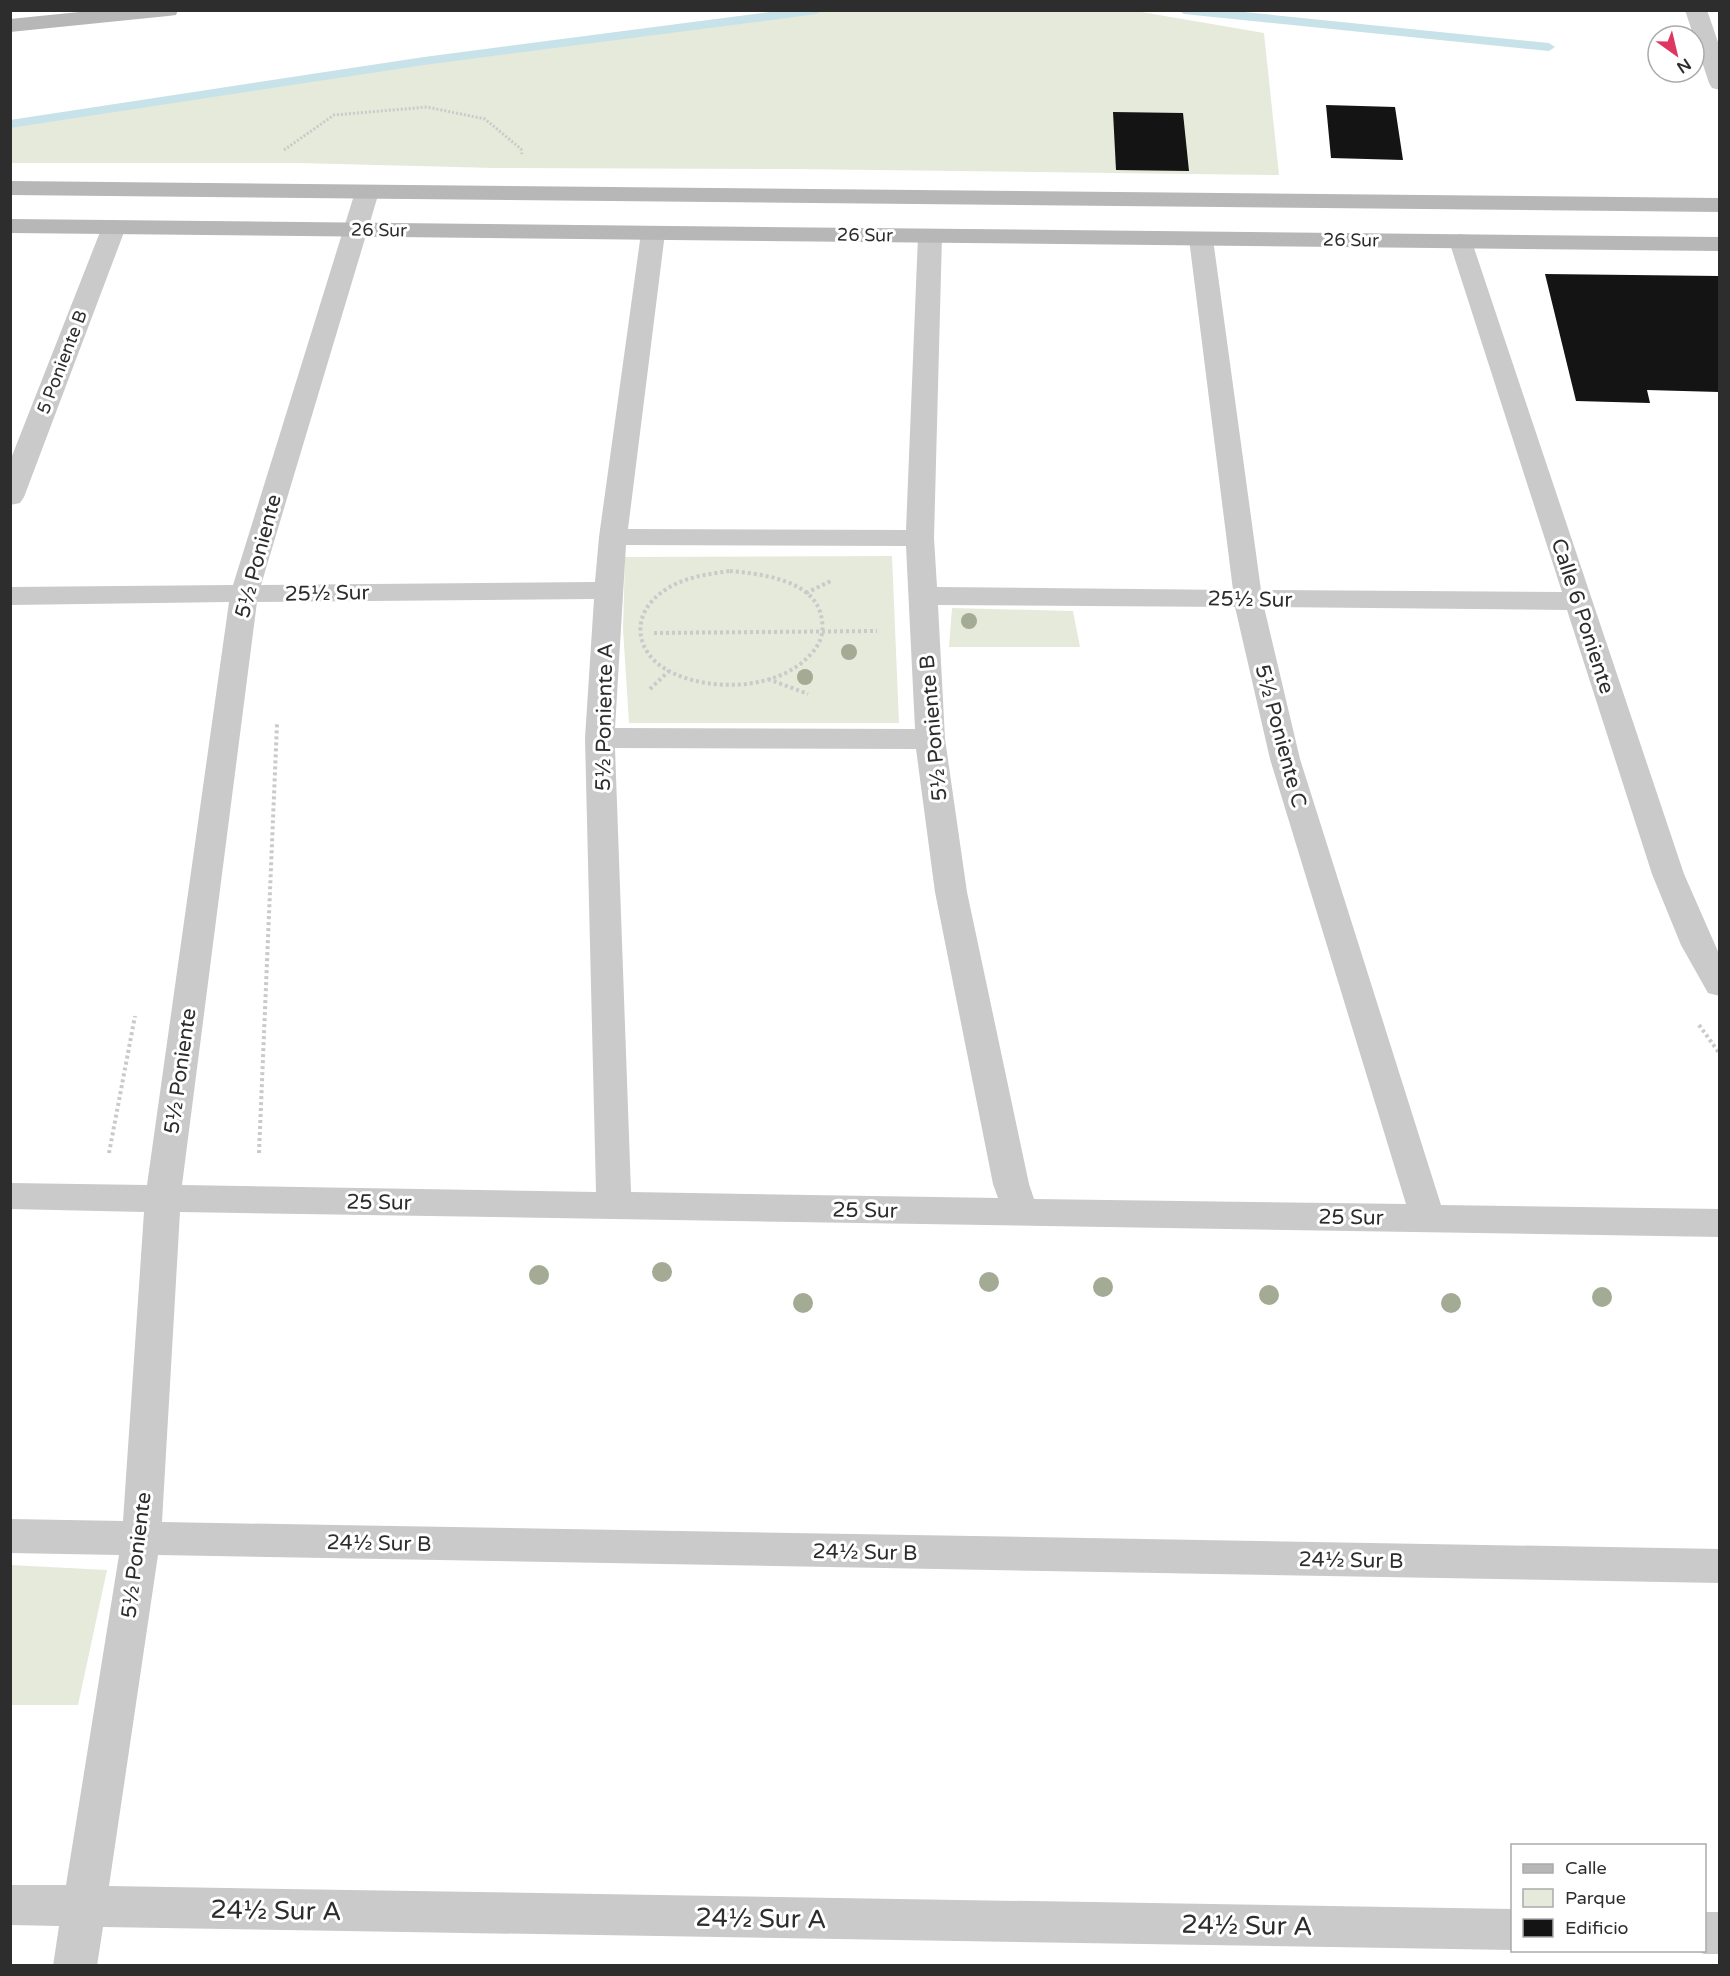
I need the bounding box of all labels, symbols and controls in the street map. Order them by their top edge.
north arrow [1646,24,1706,84]
text: N [1673,54,1695,77]
street label: 26 Sur [351,219,407,241]
street label: 26 Sur [837,224,893,246]
street label: 26 Sur [1323,229,1379,251]
street label: 5 Poniente B [32,307,92,417]
street label: 5½ Poniente [230,491,287,621]
street label: Calle 6 Poniente [1546,535,1619,697]
street label: 25½ Sur [284,580,370,607]
street label: 25½ Sur [1207,586,1293,613]
street label: 5½ Poniente A [591,643,618,791]
street label: 5½ Poniente B [915,654,952,802]
street label: 5½ Poniente C [1249,662,1312,810]
street label: 5½ Poniente [159,1006,202,1136]
street label: 25 Sur [346,1189,412,1216]
street label: 25 Sur [832,1197,898,1224]
street label: 25 Sur [1318,1204,1384,1231]
street label: 5½ Poniente [116,1490,157,1620]
street label: 24½ Sur B [326,1530,432,1557]
street label: 24½ Sur B [812,1539,918,1566]
street label: 24½ Sur B [1298,1547,1404,1574]
legend [1511,1844,1706,1952]
text: Calle [1565,1857,1607,1879]
text: Parque [1565,1887,1626,1909]
street label: 24½ Sur A [210,1894,342,1927]
street label: 24½ Sur A [695,1902,827,1935]
street label: 24½ Sur A [1181,1909,1313,1942]
text: Edificio [1565,1917,1629,1939]

